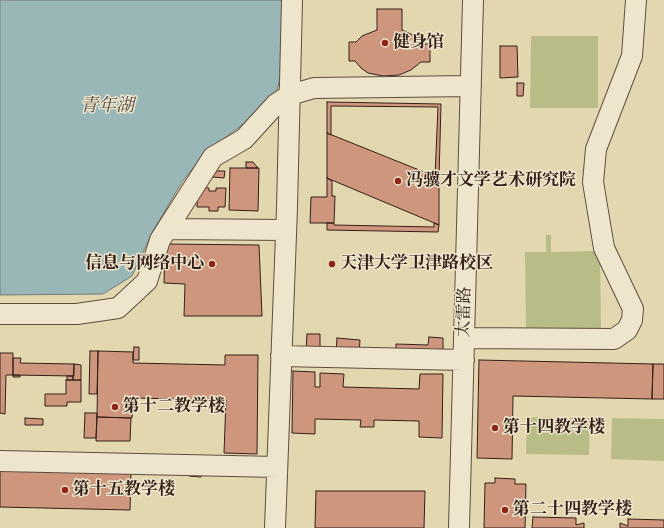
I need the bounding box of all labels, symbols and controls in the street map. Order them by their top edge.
place label: 健身馆 [393,33,444,53]
marker: 健身馆 [380,38,390,48]
water label: 青年湖 [80,96,134,118]
place label: 冯骥才文学艺术研究院 [406,171,576,191]
marker: 冯骥才文学艺术研究院 [393,176,403,186]
place label: 信息与网络中心 [85,254,204,274]
place label: 天津大学卫津路校区 [340,254,493,274]
marker: 信息与网络中心 [207,259,217,269]
marker: 天津大学卫津路校区 [327,259,337,269]
street label: 太雷路 [454,286,476,338]
place label: 第十二教学楼 [123,397,225,417]
marker: 第十二教学楼 [110,402,120,412]
place label: 第十四教学楼 [503,418,605,438]
marker: 第十四教学楼 [490,423,500,433]
place label: 第十五教学楼 [73,480,175,500]
marker: 第十五教学楼 [60,485,70,495]
place label: 第二十四教学楼 [513,500,632,520]
marker: 第二十四教学楼 [500,505,510,515]

